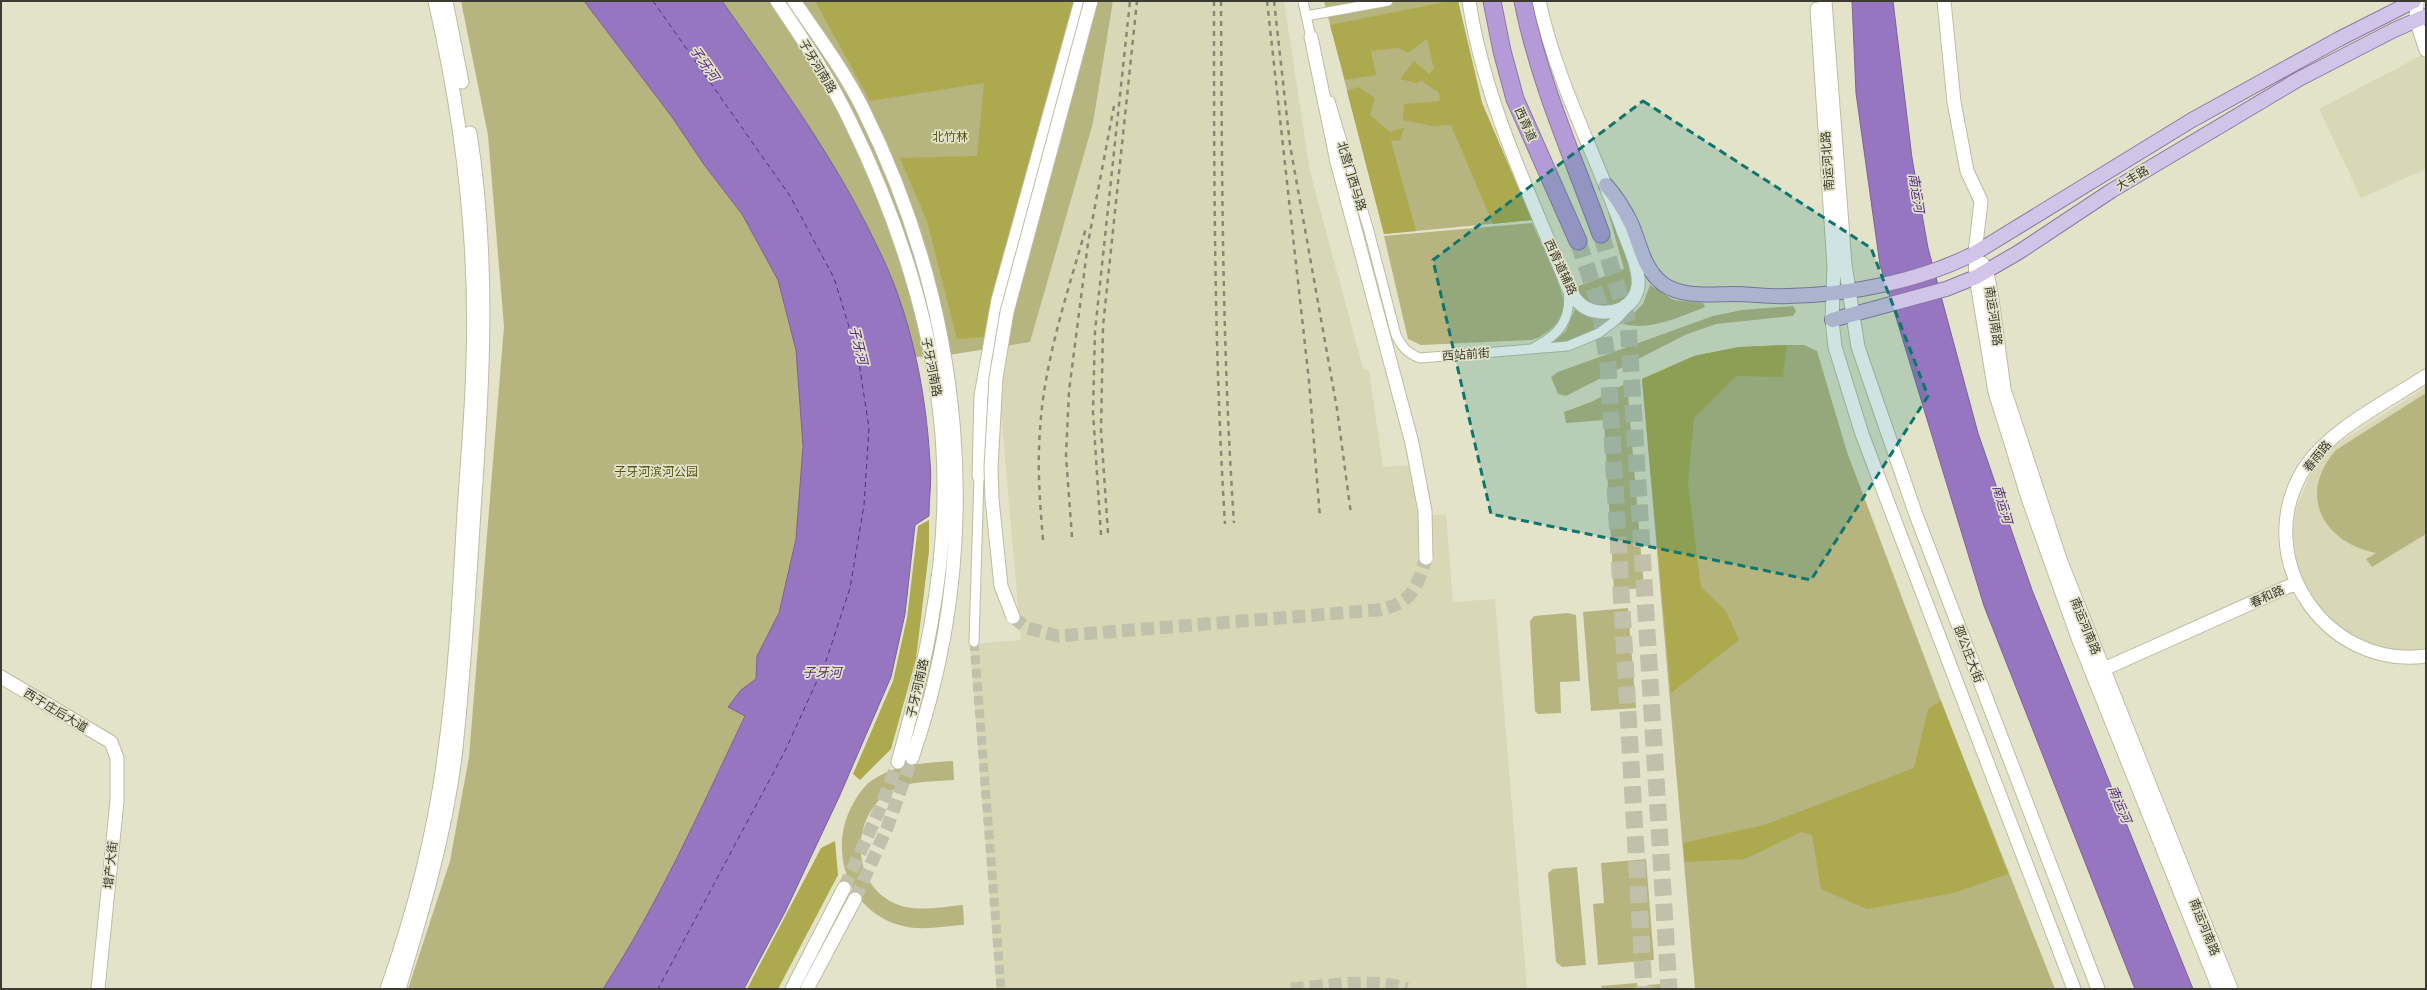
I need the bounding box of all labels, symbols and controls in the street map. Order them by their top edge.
street label: 子牙河南路 [795,36,841,96]
water label: 子牙河 [686,42,725,87]
street label: 西青道 [1511,104,1541,144]
park label: 北竹林 [932,128,968,145]
street label: 南运河北路 [1816,130,1838,192]
street label: 北营门西马路 [1333,139,1371,213]
street label: 大丰路 [2112,161,2152,195]
water label: 南运河 [1905,172,1929,217]
street label: 西青道辅路 [1541,236,1581,298]
street label: 南运河南路 [1981,285,2007,347]
water label: 子牙河 [846,324,873,369]
street label: 子牙河南路 [918,336,946,398]
street label: 西站前街 [1441,344,1491,364]
street label: 春雨路 [2299,437,2335,475]
park label: 子牙河滨河公园 [614,463,698,480]
water label: 南运河 [1989,483,2018,528]
street label: 春和路 [2247,581,2287,611]
street label: 南运河南路 [2067,595,2105,657]
street label: 邵公庄大街 [1950,623,1988,685]
street label: 子牙河南路 [902,657,932,719]
water label: 子牙河 [802,663,844,681]
street label: 西于庄后大道 [21,684,91,736]
water label: 南运河 [2104,783,2137,828]
street label: 增产大街 [99,840,121,890]
street label: 南运河南路 [2186,896,2224,958]

